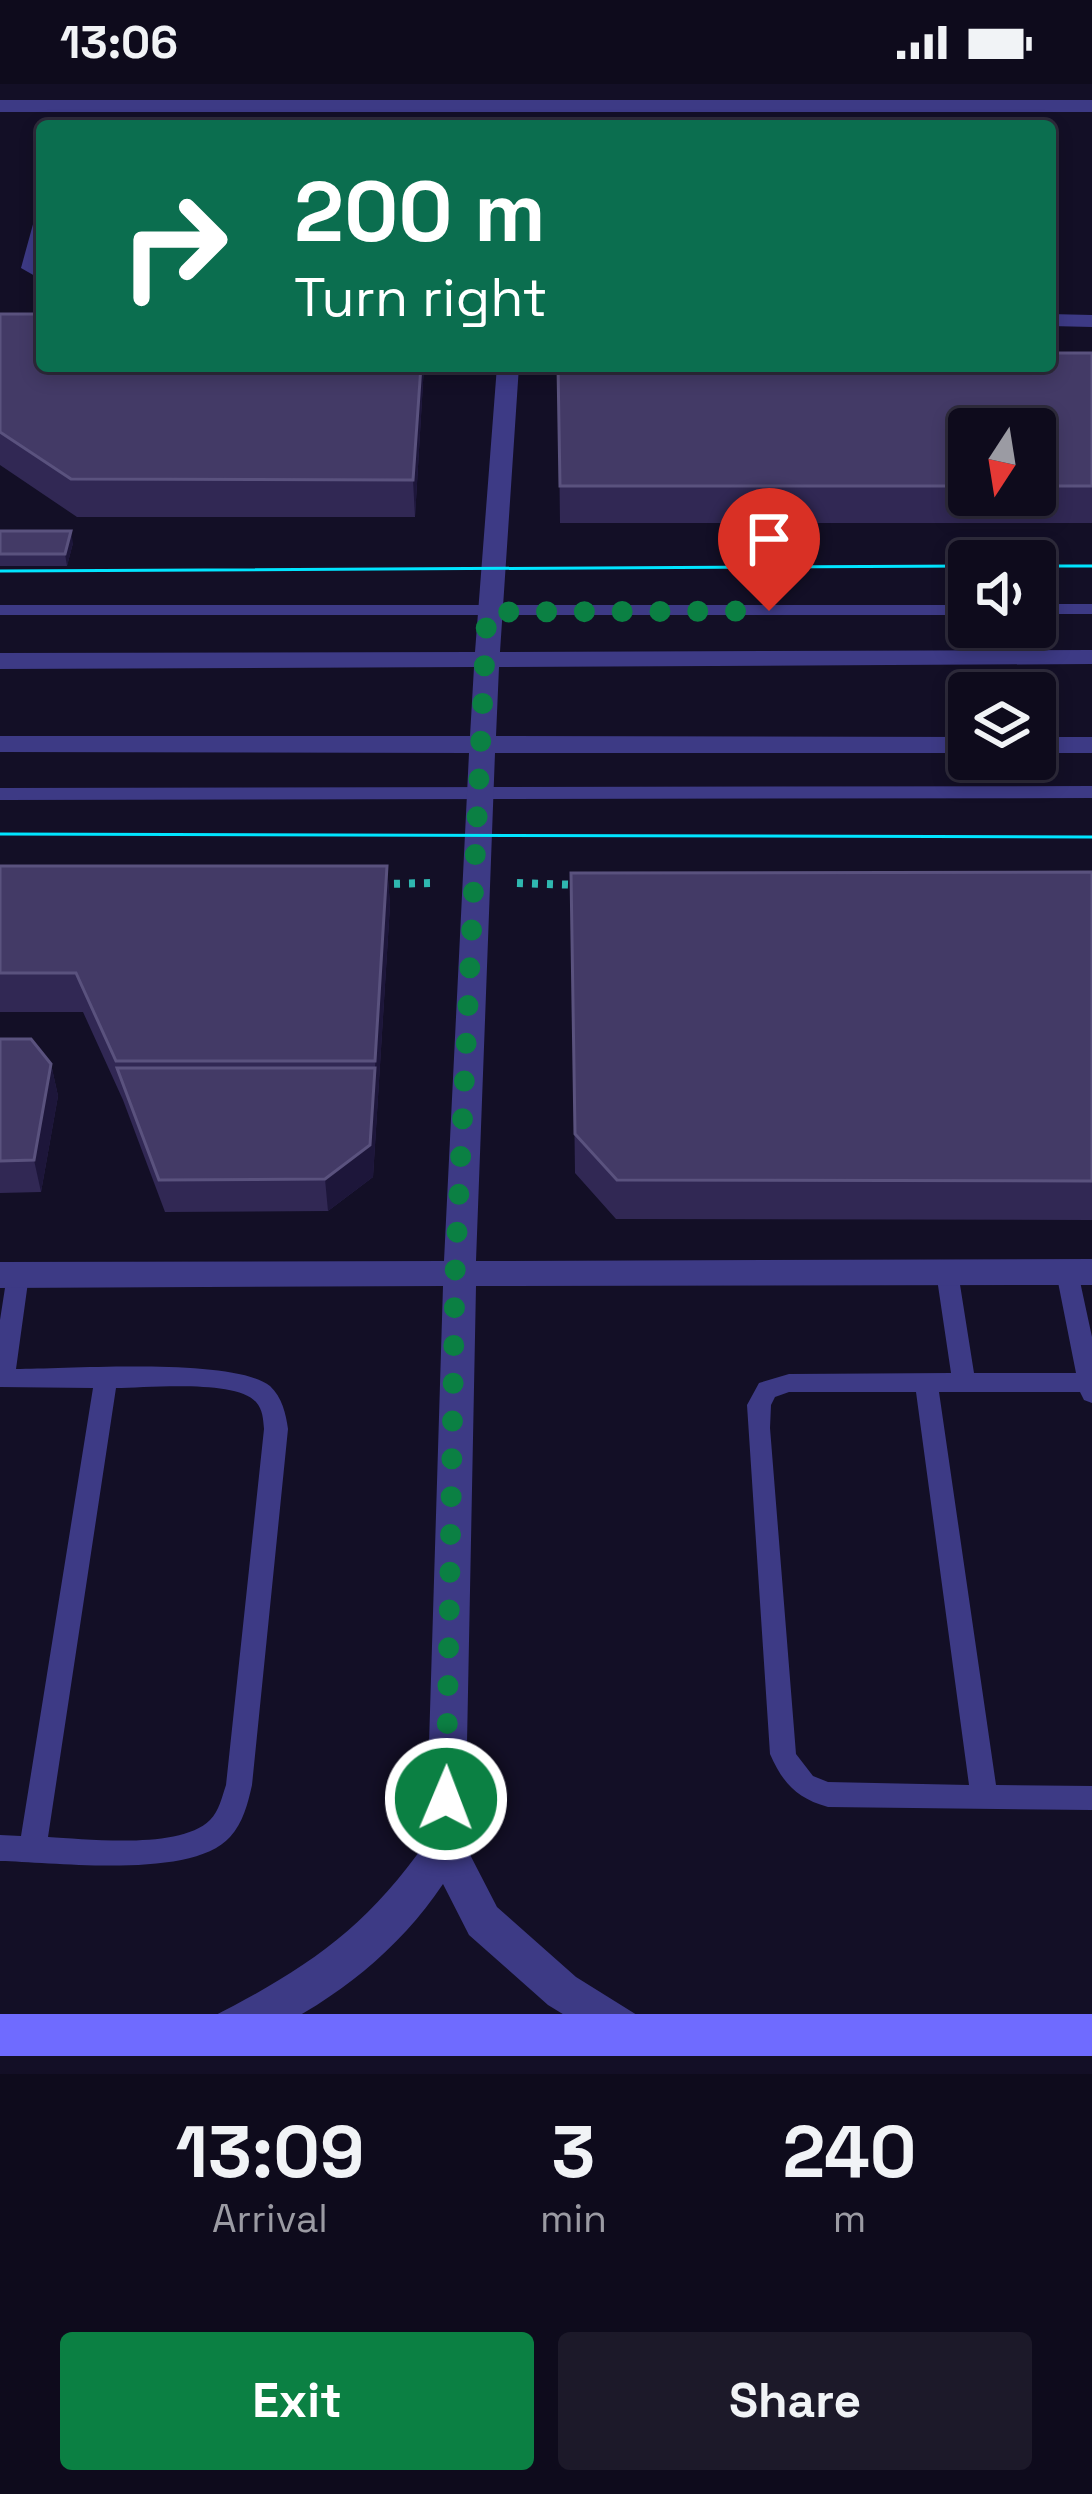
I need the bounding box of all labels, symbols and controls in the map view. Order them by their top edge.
text: 13:06 [60,14,178,71]
text: 200 m [294,158,546,266]
icon: right [96,168,252,324]
text: Turn right [294,263,547,332]
north arrow [948,408,1056,516]
map controls [948,408,1056,780]
pin [718,488,820,611]
icon: arrive [736,506,802,572]
button: sound [948,540,1056,648]
button: layers [948,672,1056,780]
position arrow [383,1736,509,1862]
text: 13:09 [175,2106,364,2198]
text: 3 [552,2106,595,2198]
text: 240 [782,2106,916,2198]
text: Arrival [212,2194,328,2243]
text: min [540,2194,607,2243]
text: m [833,2194,866,2243]
button: Exit [60,2332,534,2470]
button: Share [558,2332,1032,2470]

